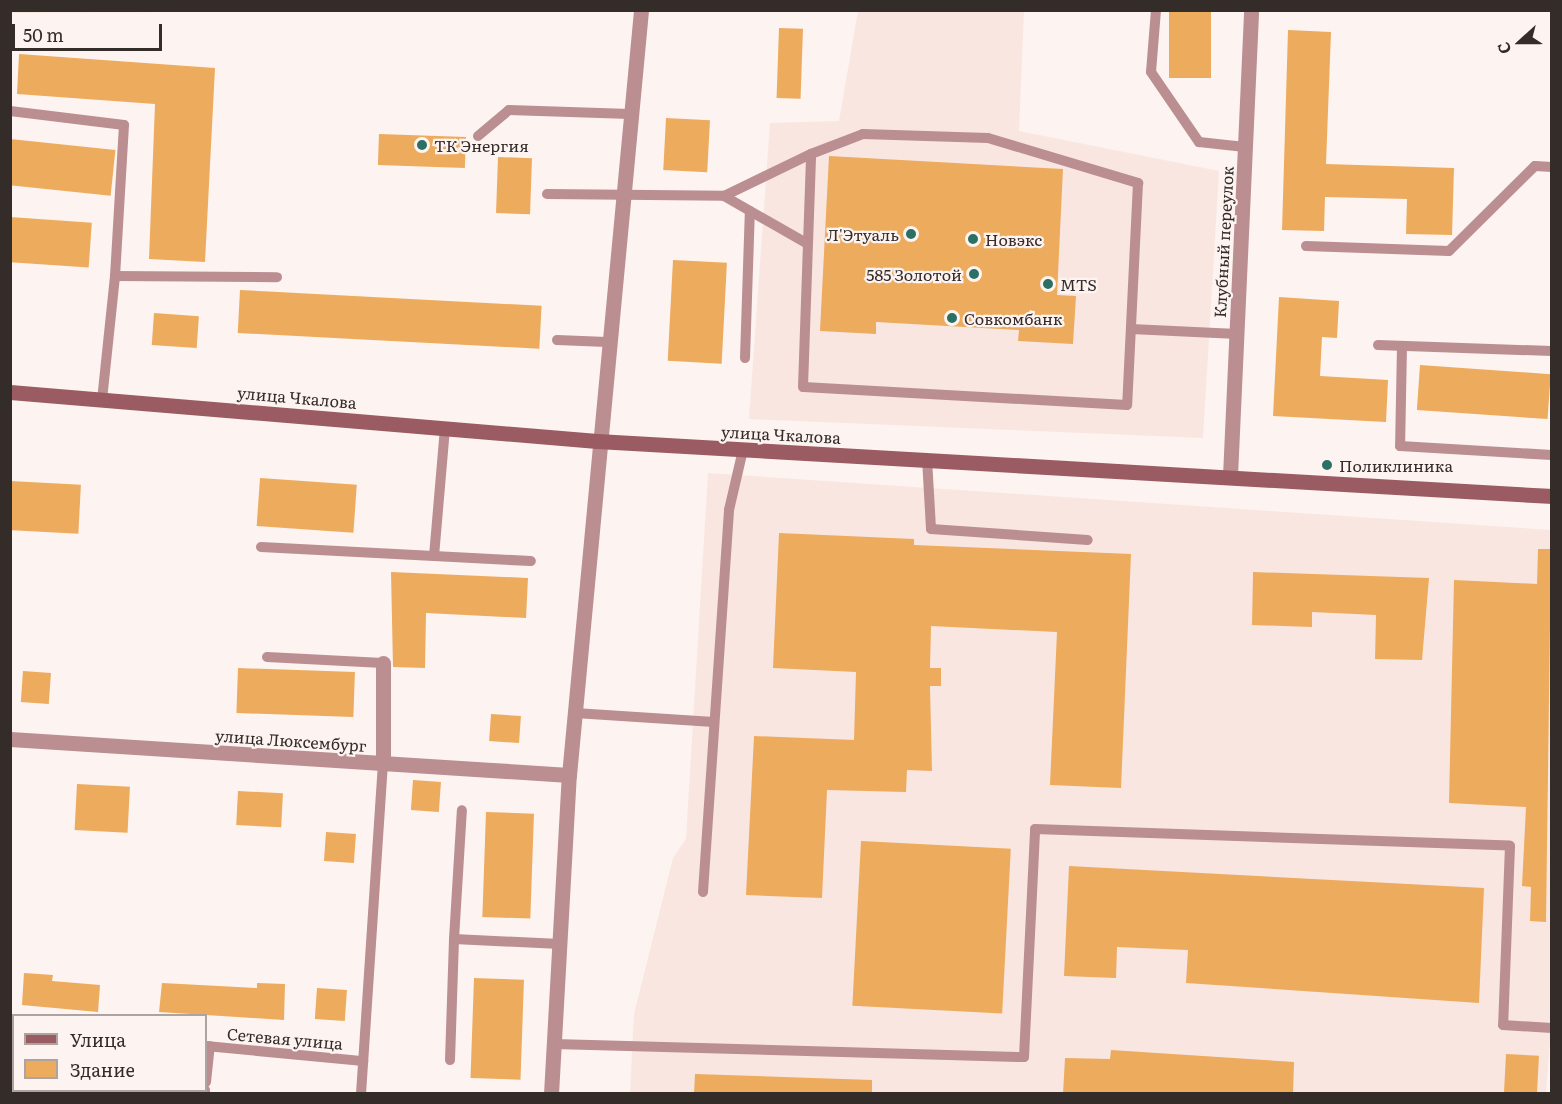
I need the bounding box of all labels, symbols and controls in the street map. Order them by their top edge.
scale bar [15,12,165,50]
north arrow [1490,12,1550,72]
text: 50 m [23,21,64,48]
text: С [1490,39,1516,58]
place label: ТК Энергия [434,135,529,155]
marker: ТК Энергия [415,138,429,152]
street label: Клубный переулок [1209,166,1237,318]
place label: Л'Этуаль [827,224,899,244]
marker: Л'Этуаль [904,227,918,241]
place label: Новэкс [985,229,1042,249]
marker: Новэкс [966,232,980,246]
place label: 585 Золотой [866,264,962,284]
marker: 585 Золотой [967,267,981,281]
place label: MTS [1060,274,1097,294]
marker: MTS [1041,277,1055,291]
place label: Совкомбанк [964,308,1062,328]
marker: Совкомбанк [945,311,959,325]
street label: улица Чкалова [236,382,358,412]
street label: улица Чкалова [721,421,841,447]
place label: Поликлиника [1339,455,1453,475]
marker: Поликлиника [1320,458,1334,472]
street label: улица Люксембург [215,725,367,755]
legend [12,1014,207,1092]
street label: Сетевая улица [226,1023,344,1053]
text: Улица [70,1026,126,1053]
text: Здание [70,1056,135,1083]

